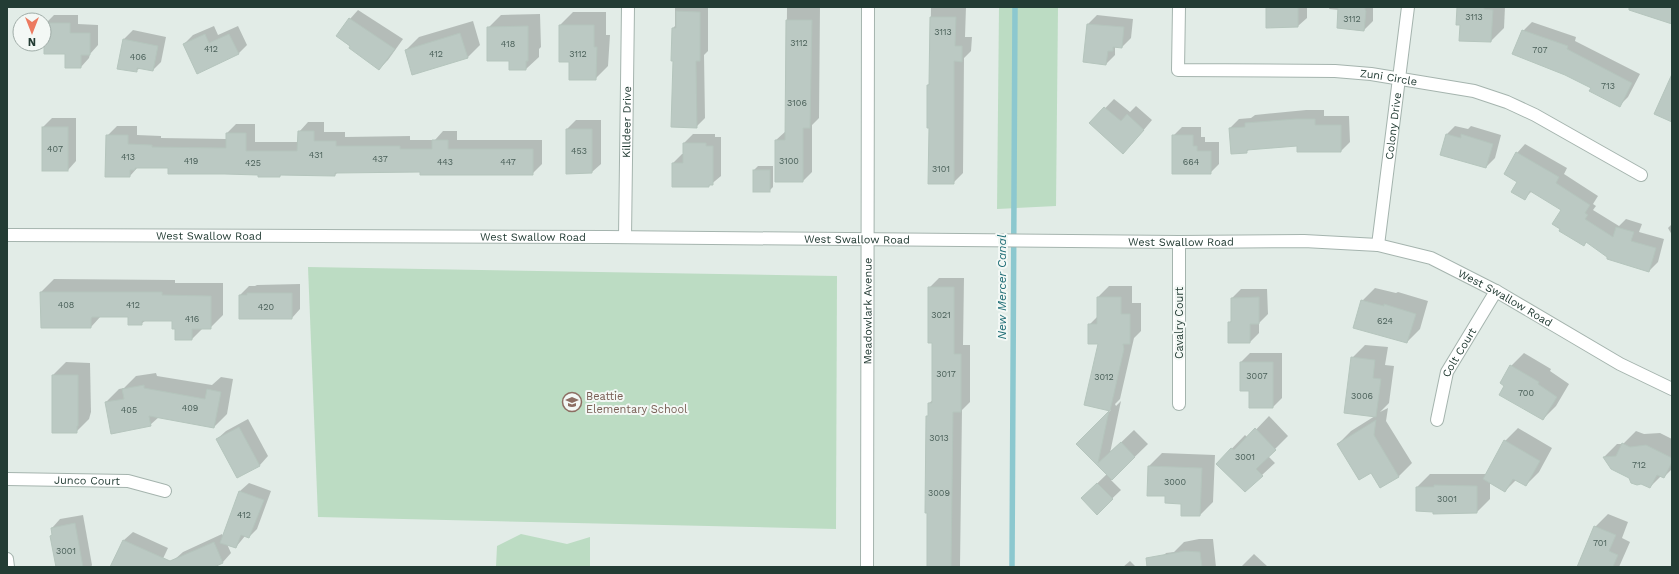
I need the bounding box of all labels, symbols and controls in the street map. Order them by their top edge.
north arrow [12,12,52,52]
house number: 3113 [1465,12,1483,22]
house number: 3112 [1343,14,1361,24]
house number: 3113 [934,27,952,37]
text: N [28,35,36,48]
house number: 3112 [790,38,808,48]
house number: 418 [501,39,515,49]
house number: 412 [204,44,218,54]
house number: 707 [1532,45,1548,55]
house number: 412 [429,49,443,59]
house number: 3112 [569,49,587,59]
house number: 406 [130,52,146,62]
street label: Zuni Circle [1359,67,1418,89]
house number: 713 [1601,81,1615,91]
street label: Killdeer Drive [620,86,634,158]
street label: Colony Drive [1383,92,1404,160]
house number: 3106 [787,98,807,108]
house number: 407 [47,144,63,154]
house number: 453 [571,146,587,156]
house number: 431 [309,150,323,160]
house number: 413 [121,152,135,162]
house number: 437 [372,154,388,164]
house number: 419 [184,156,198,166]
house number: 3100 [779,156,799,166]
house number: 443 [437,157,453,167]
house number: 447 [500,157,516,167]
house number: 664 [1183,157,1200,167]
house number: 425 [245,158,261,168]
house number: 3101 [932,164,950,174]
street label: West Swallow Road [156,229,262,243]
street label: West Swallow Road [480,231,586,244]
street label: West Swallow Road [804,233,910,247]
water label: New Mercer Canal [995,234,1009,340]
street label: West Swallow Road [1128,236,1234,249]
street label: Meadowlark Avenue [861,258,875,364]
street label: West Swallow Road [1456,267,1555,330]
street label: Cavalry Court [1173,287,1186,359]
house number: 408 [58,300,74,310]
house number: 412 [126,300,140,310]
house number: 420 [258,302,275,312]
house number: 3021 [931,310,951,320]
house number: 416 [185,314,199,324]
house number: 624 [1377,316,1393,326]
street label: Colt Court [1440,325,1479,378]
house number: 3017 [936,369,956,379]
house number: 3007 [1246,371,1268,381]
house number: 3012 [1094,372,1114,382]
house number: 700 [1518,388,1534,398]
place label: Beattie Elementary School [586,390,688,416]
school or university icon: Beattie Elementary School [561,391,583,413]
house number: 3006 [1351,391,1373,401]
house number: 409 [182,403,198,413]
house number: 405 [121,405,137,415]
house number: 3013 [929,433,949,443]
house number: 3001 [1235,452,1255,462]
house number: 712 [1632,460,1646,470]
street label: Junco Court [54,474,120,488]
house number: 3000 [1164,477,1186,487]
house number: 3009 [928,488,950,498]
house number: 3001 [1437,494,1457,504]
house number: 412 [237,510,251,520]
house number: 701 [1593,538,1607,548]
house number: 3001 [56,546,76,556]

